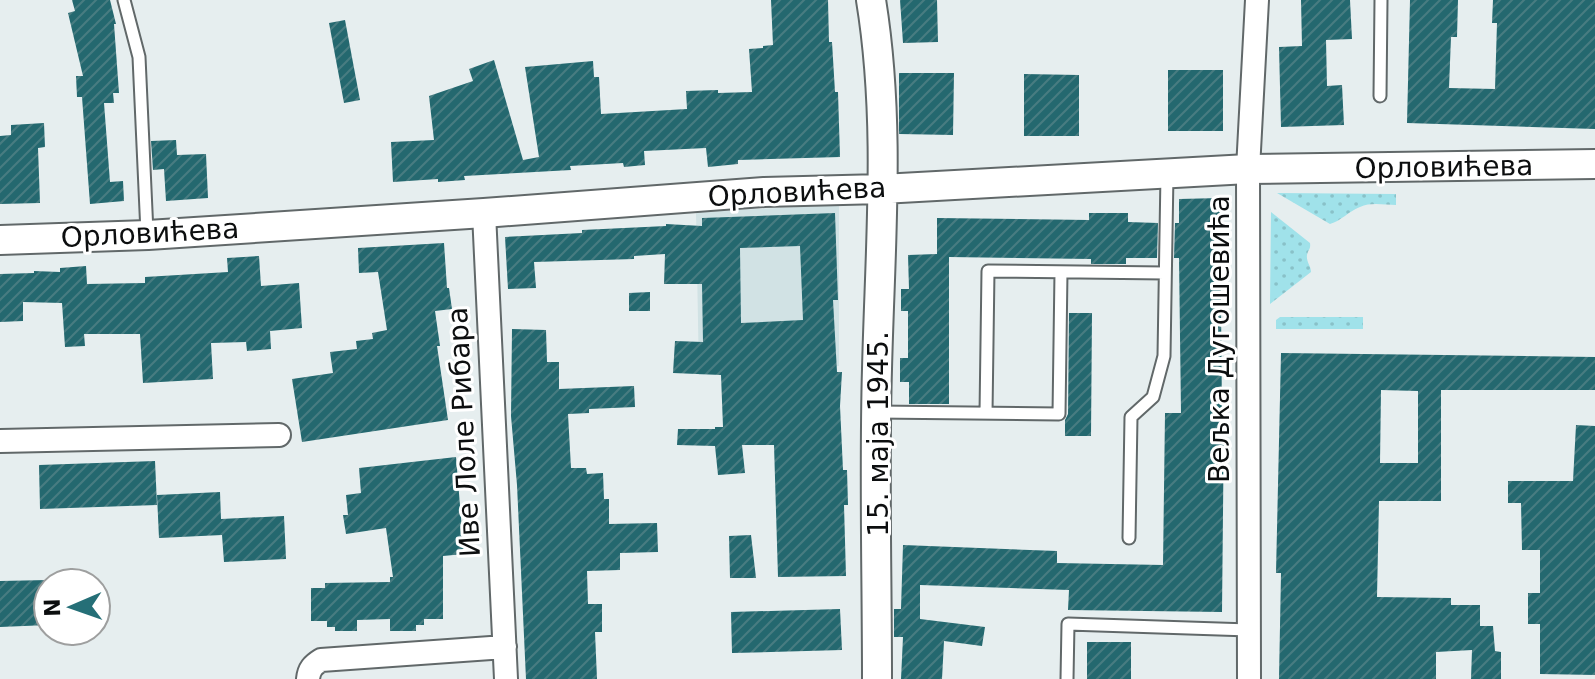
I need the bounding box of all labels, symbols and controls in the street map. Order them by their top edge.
street label: Орловићева [1354,149,1534,185]
street label: Орловићева [707,171,887,213]
street label: Вељка Дугошевића [1203,195,1236,483]
street label: Орловићева [60,212,240,254]
street label: Иве Лоле Рибара [441,306,487,558]
street label: 15. маја 1945. [862,331,895,537]
north arrow [32,567,112,647]
text: N [40,598,65,617]

